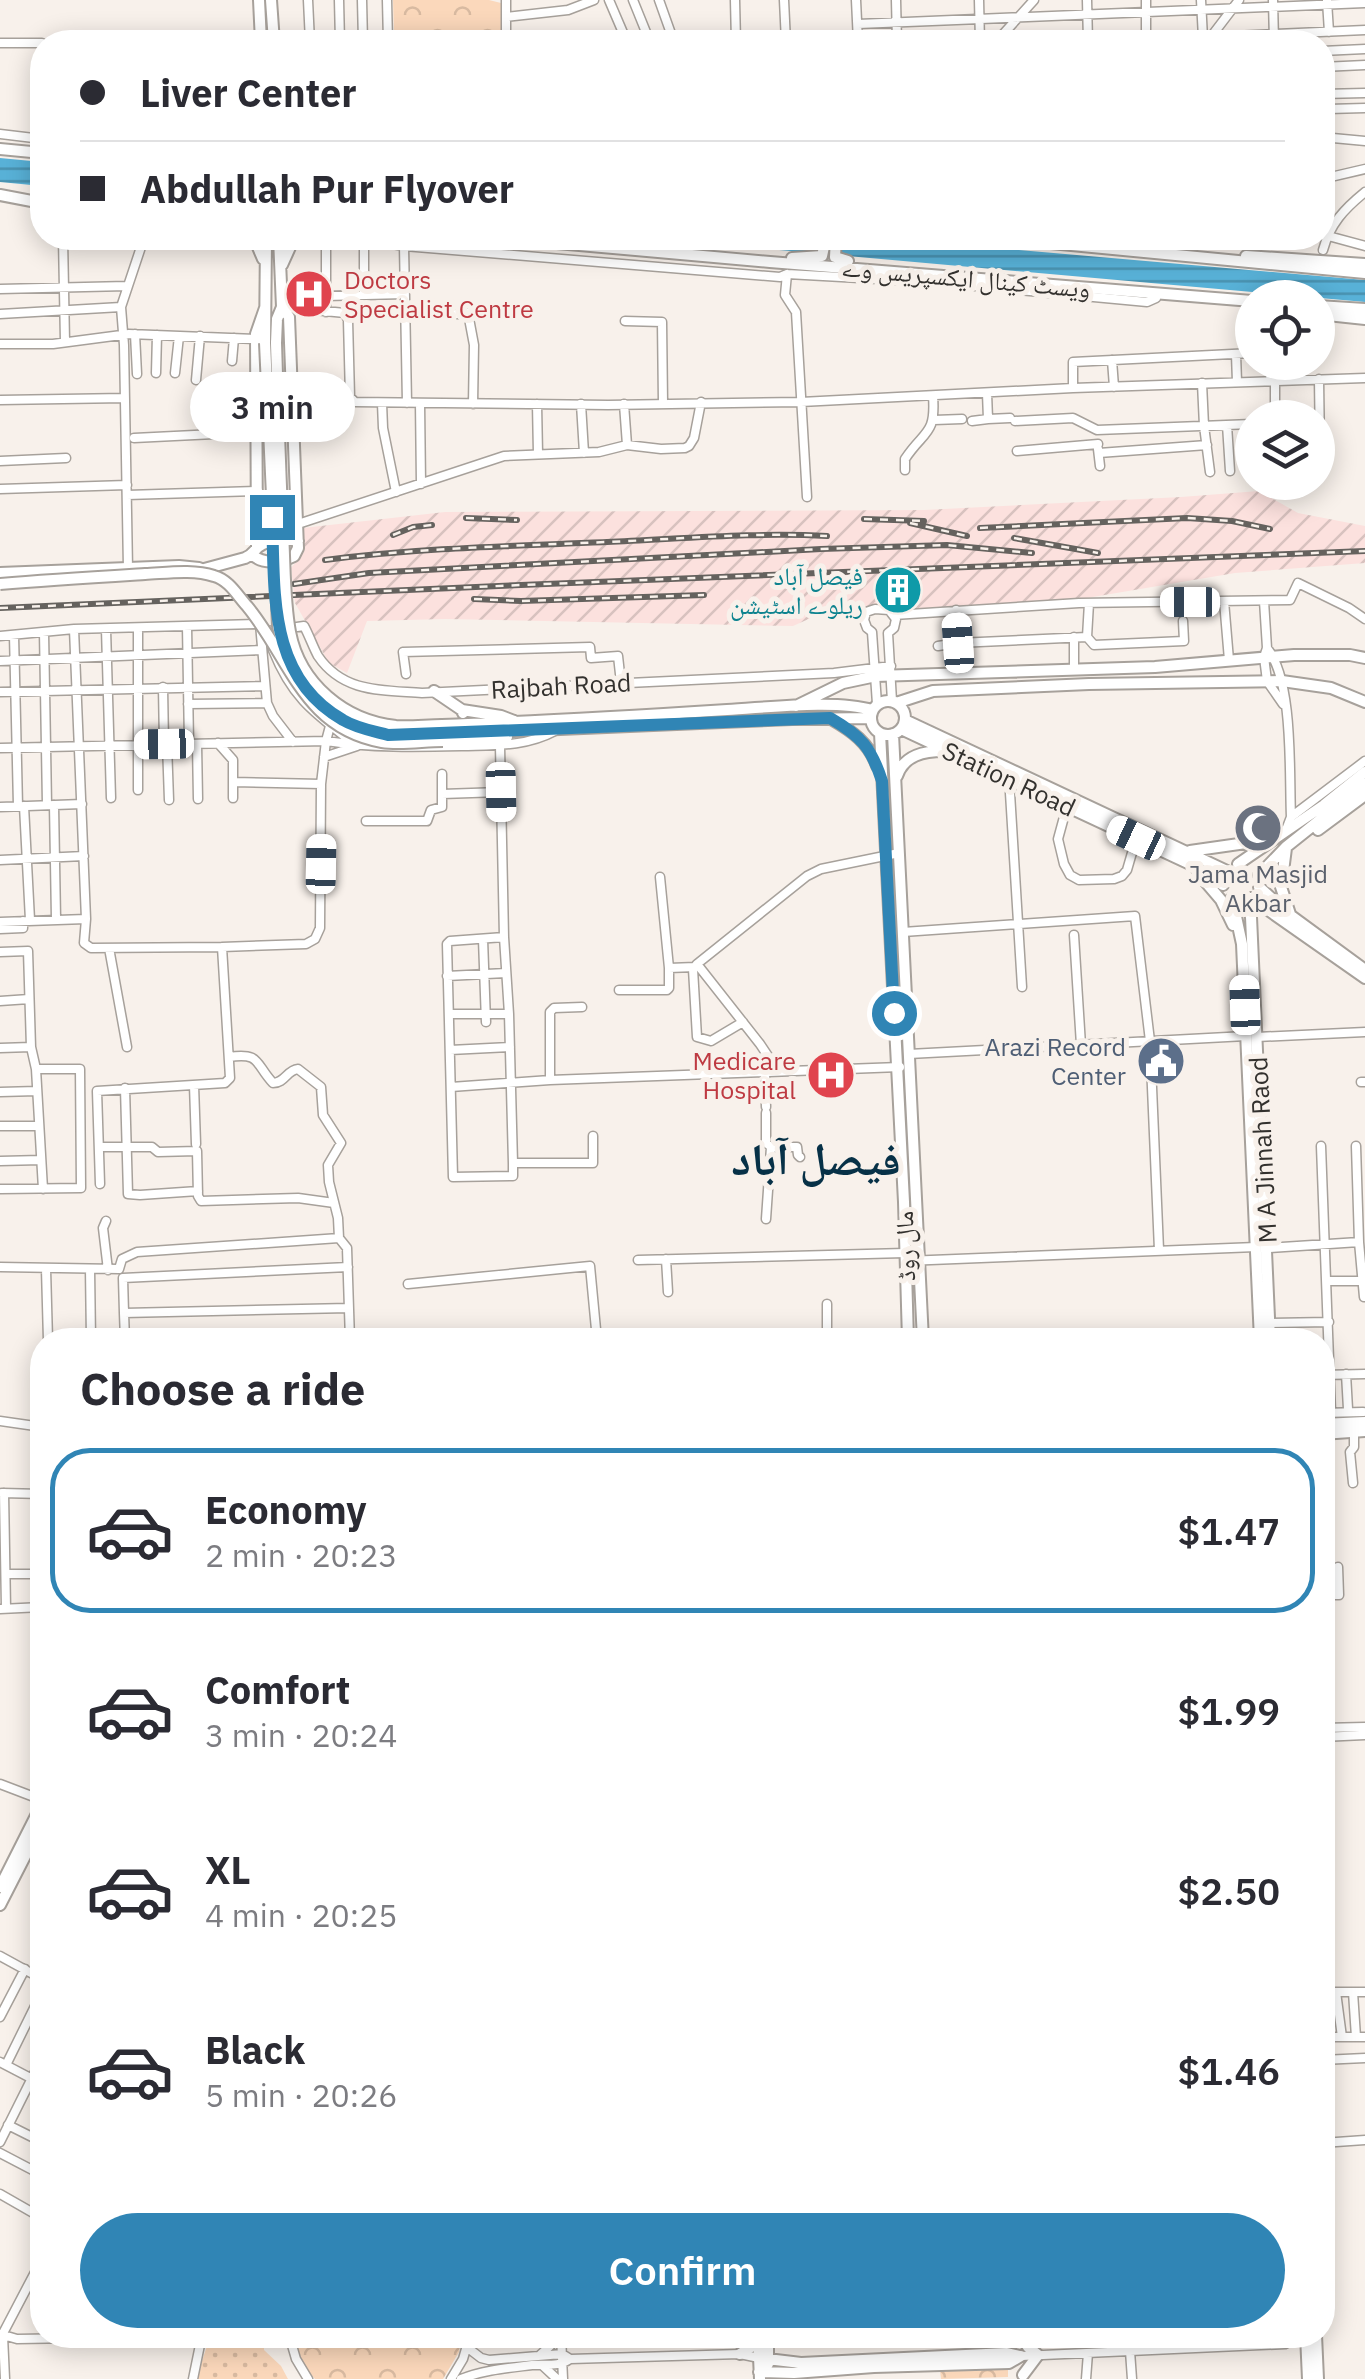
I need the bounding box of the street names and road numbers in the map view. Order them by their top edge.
street label: ویسٹ کینال ایکسپریس وے [840,250,1092,305]
street label: Rajbah Road [490,665,632,706]
street label: Station Road [937,733,1081,824]
street label: M A Jinnah Raod [1241,1056,1284,1244]
street label: مال روڈ [887,1210,922,1282]

